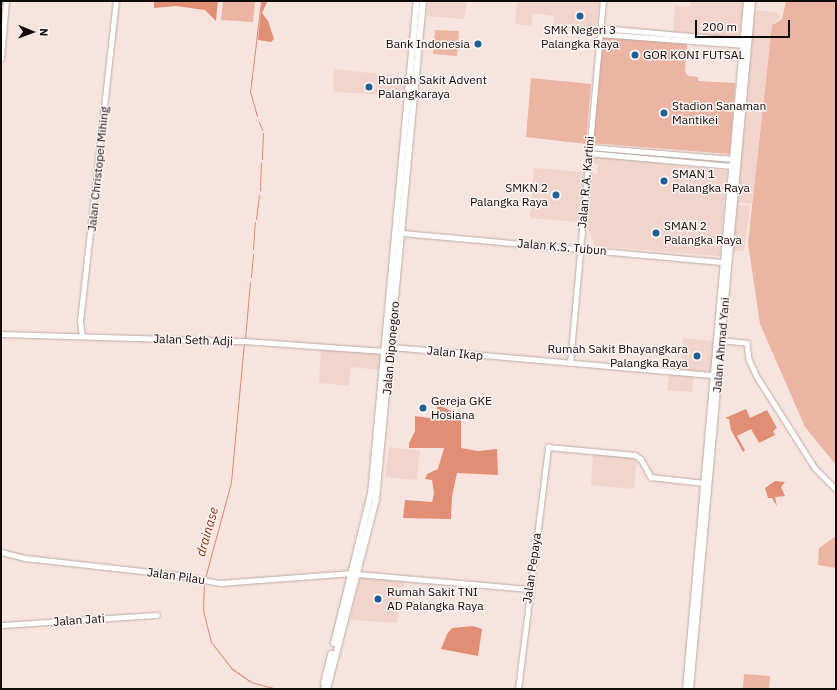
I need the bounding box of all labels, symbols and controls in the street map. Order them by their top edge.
marker: SMK Negeri 3 Palangka Raya [575,11,585,21]
north arrow [12,12,52,52]
scale bar [697,12,792,38]
text: 200 m [702,19,737,34]
place label: SMK Negeri 3 Palangka Raya [541,23,619,51]
text: N [37,28,51,36]
place label: Bank Indonesia [386,37,470,51]
marker: Bank Indonesia [473,39,483,49]
place label: GOR KONI FUTSAL [643,48,745,62]
marker: GOR KONI FUTSAL [630,50,640,60]
place label: Rumah Sakit Advent Palangkaraya [378,73,487,101]
marker: Rumah Sakit Advent Palangkaraya [363,81,375,93]
place label: Stadion Sanaman Mantikei [672,99,766,127]
street label: Jalan Christopel Mihing [84,106,112,232]
marker: Stadion Sanaman Mantikei [659,108,669,118]
street label: Jalan R.A. Kartini [575,135,597,229]
place label: SMAN 1 Palangka Raya [672,167,750,195]
marker: SMAN 1 Palangka Raya [659,176,669,186]
place label: SMKN 2 Palangka Raya [470,181,548,209]
marker: SMKN 2 Palangka Raya [551,190,561,200]
place label: SMAN 2 Palangka Raya [664,219,742,247]
marker: SMAN 2 Palangka Raya [651,228,661,238]
street label: Jalan K.S. Tubun [517,236,607,258]
street label: Jalan Ahmad Yani [710,297,732,393]
street label: Jalan Diponegoro [380,301,402,395]
street label: Jalan Seth Adji [153,331,233,349]
place label: Rumah Sakit Bhayangkara Palangka Raya [547,342,688,370]
street label: Jalan Ikap [426,343,484,363]
marker: Rumah Sakit Bhayangkara Palangka Raya [691,350,703,362]
place label: Gereja GKE Hosiana [431,394,492,422]
marker: Gereja GKE Hosiana [418,403,428,413]
water label: drainase [193,505,223,559]
street label: Jalan Pepaya [520,532,544,604]
street label: Jalan Pilau [146,565,206,587]
place label: Rumah Sakit TNI AD Palangka Raya [387,585,484,613]
marker: Rumah Sakit TNI AD Palangka Raya [372,593,384,605]
street label: Jalan Jati [53,611,105,629]

